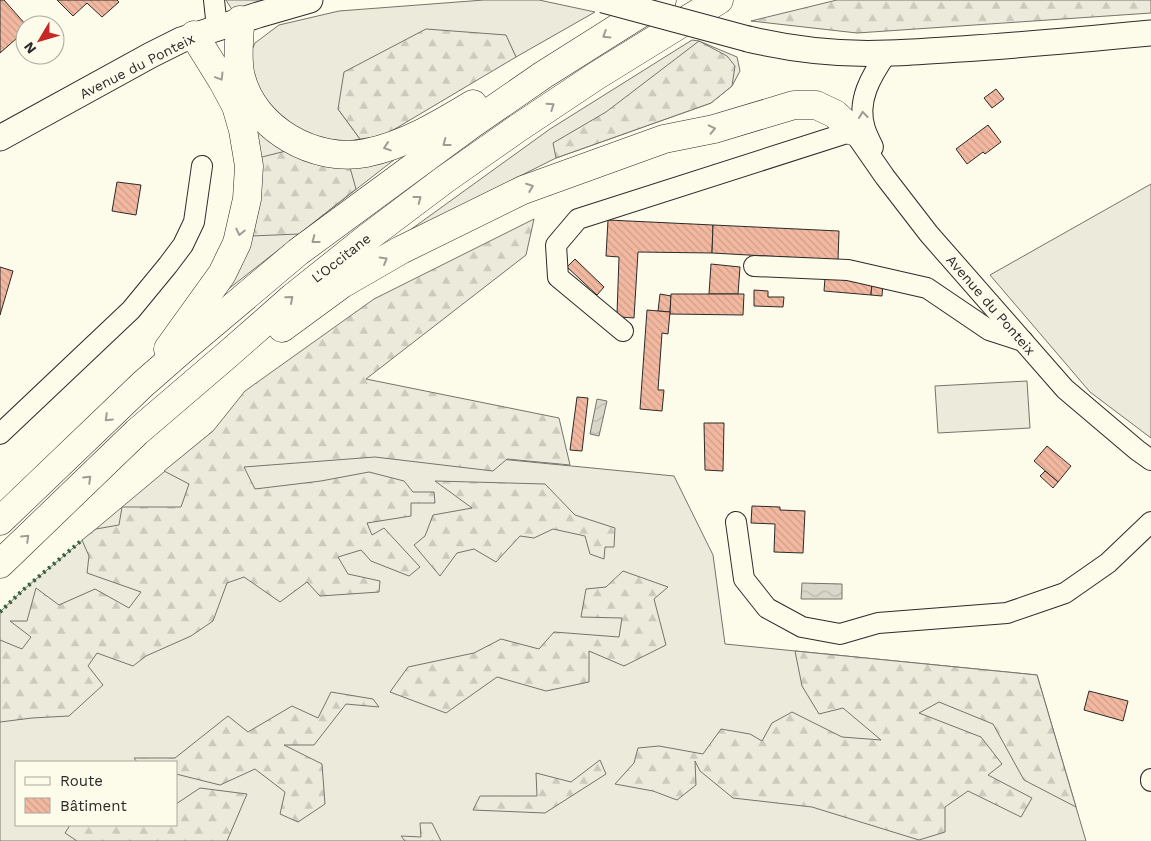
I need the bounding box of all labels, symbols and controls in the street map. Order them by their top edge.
north arrow [15,15,65,65]
one-way arrow [602,29,611,38]
street label: Avenue du Ponteix [77,30,197,102]
text: N [20,39,39,57]
one-way arrow [213,71,223,80]
one-way arrow [545,103,555,112]
one-way arrow [858,110,869,118]
one-way arrow [707,124,716,135]
one-way arrow [443,137,452,145]
one-way arrow [383,141,391,151]
one-way arrow [525,183,533,193]
one-way arrow [412,197,421,205]
one-way arrow [235,228,245,236]
street label: L'Occitane [308,230,374,286]
one-way arrow [312,234,321,242]
street label: Avenue du Ponteix [943,252,1039,358]
one-way arrow [379,256,388,266]
one-way arrow [284,297,293,305]
one-way arrow [105,412,114,421]
one-way arrow [82,476,91,485]
one-way arrow [21,535,30,544]
legend [15,761,178,826]
text: Route [60,772,103,790]
text: Bâtiment [60,797,127,815]

